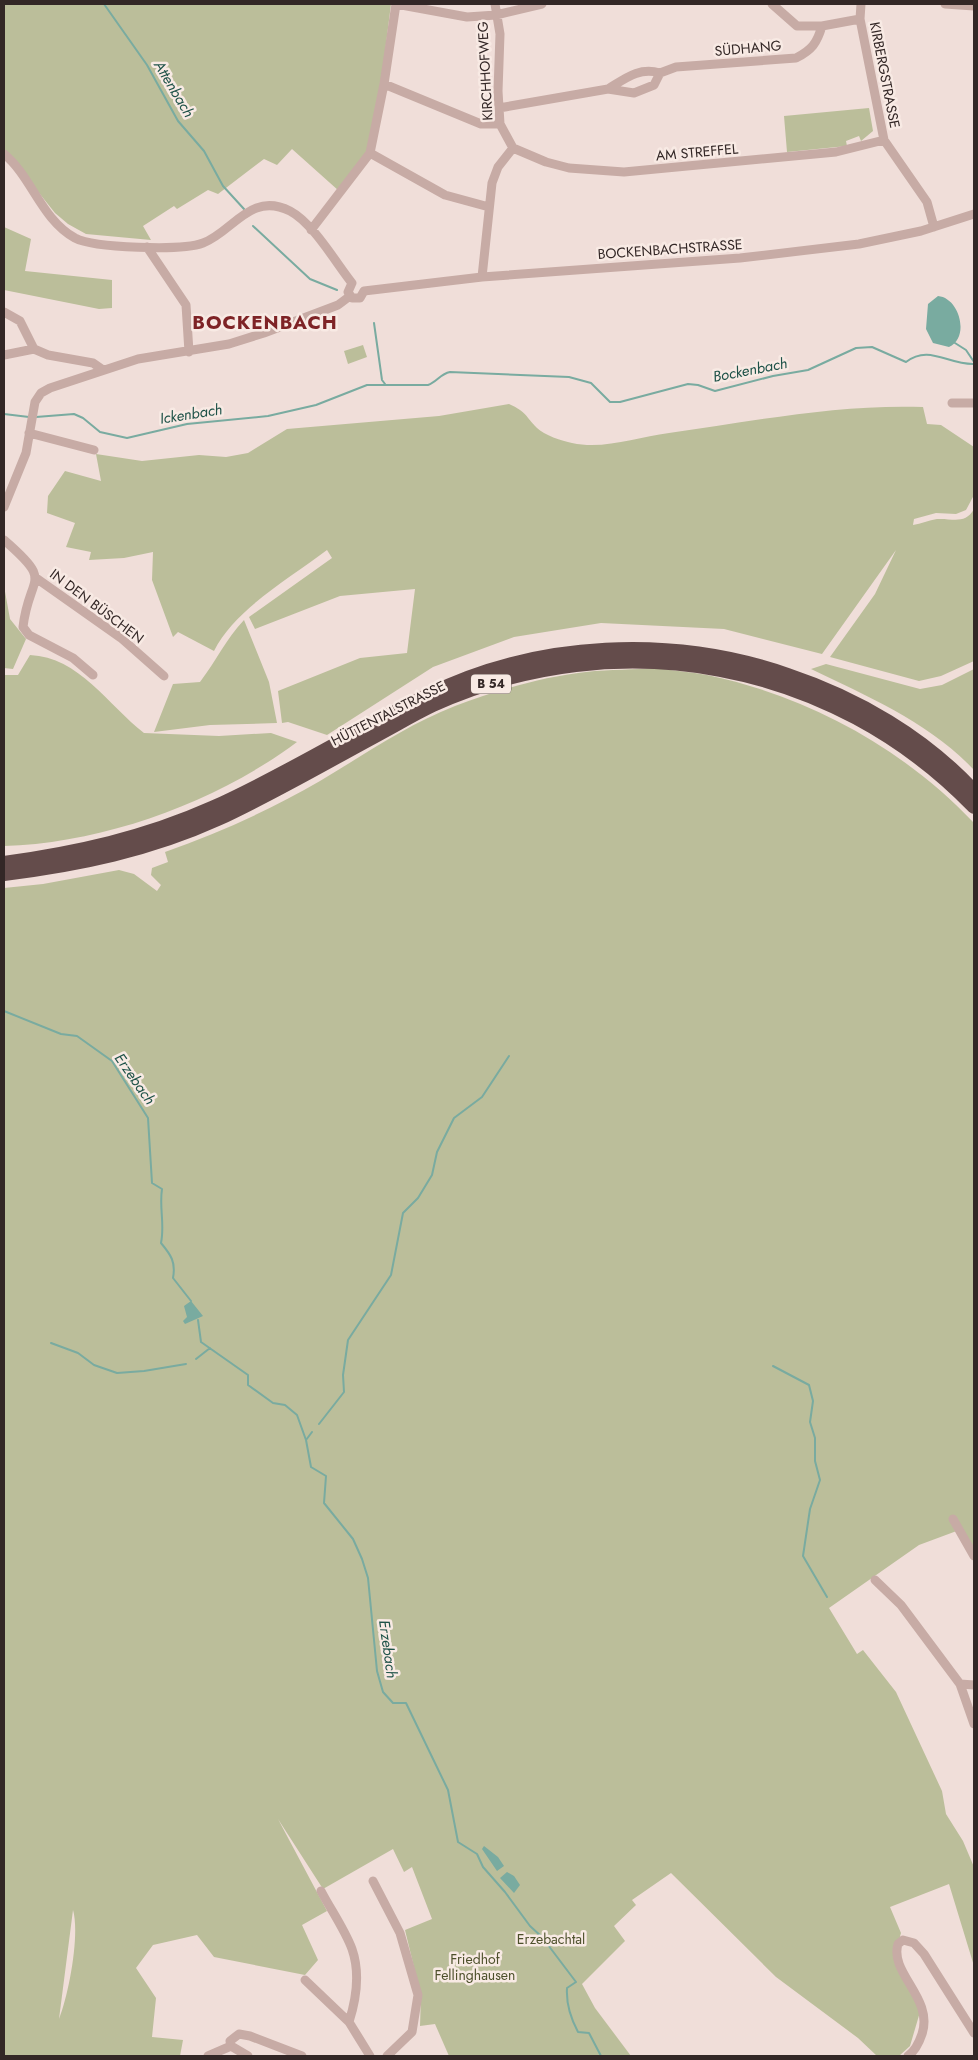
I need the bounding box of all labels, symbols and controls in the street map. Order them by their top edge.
street label: KIRBERGSTRASSE [865,20,905,130]
street label: KIRCHHOFWEG [472,21,498,121]
street label: SÜDHANG [714,35,782,61]
water label: Attenbach [148,56,200,122]
street label: AM STREFFEL [655,138,740,166]
street label: BOCKENBACHSTRASSE [597,234,743,264]
district label: BOCKENBACH [192,309,338,336]
water label: Bockenbach [711,352,789,388]
water label: Ickenbach [158,398,224,430]
street label: IN DEN BÜSCHEN [46,564,148,648]
road number: B 54 [471,674,511,694]
street label: HÜTTENTALSTRASSE [327,676,449,750]
water label: Erzebach [109,1049,161,1109]
water label: Erzebach [373,1618,403,1680]
park label: Erzebachtal [517,1929,585,1949]
park label: Friedhof Fellinghausen [435,1949,515,1985]

